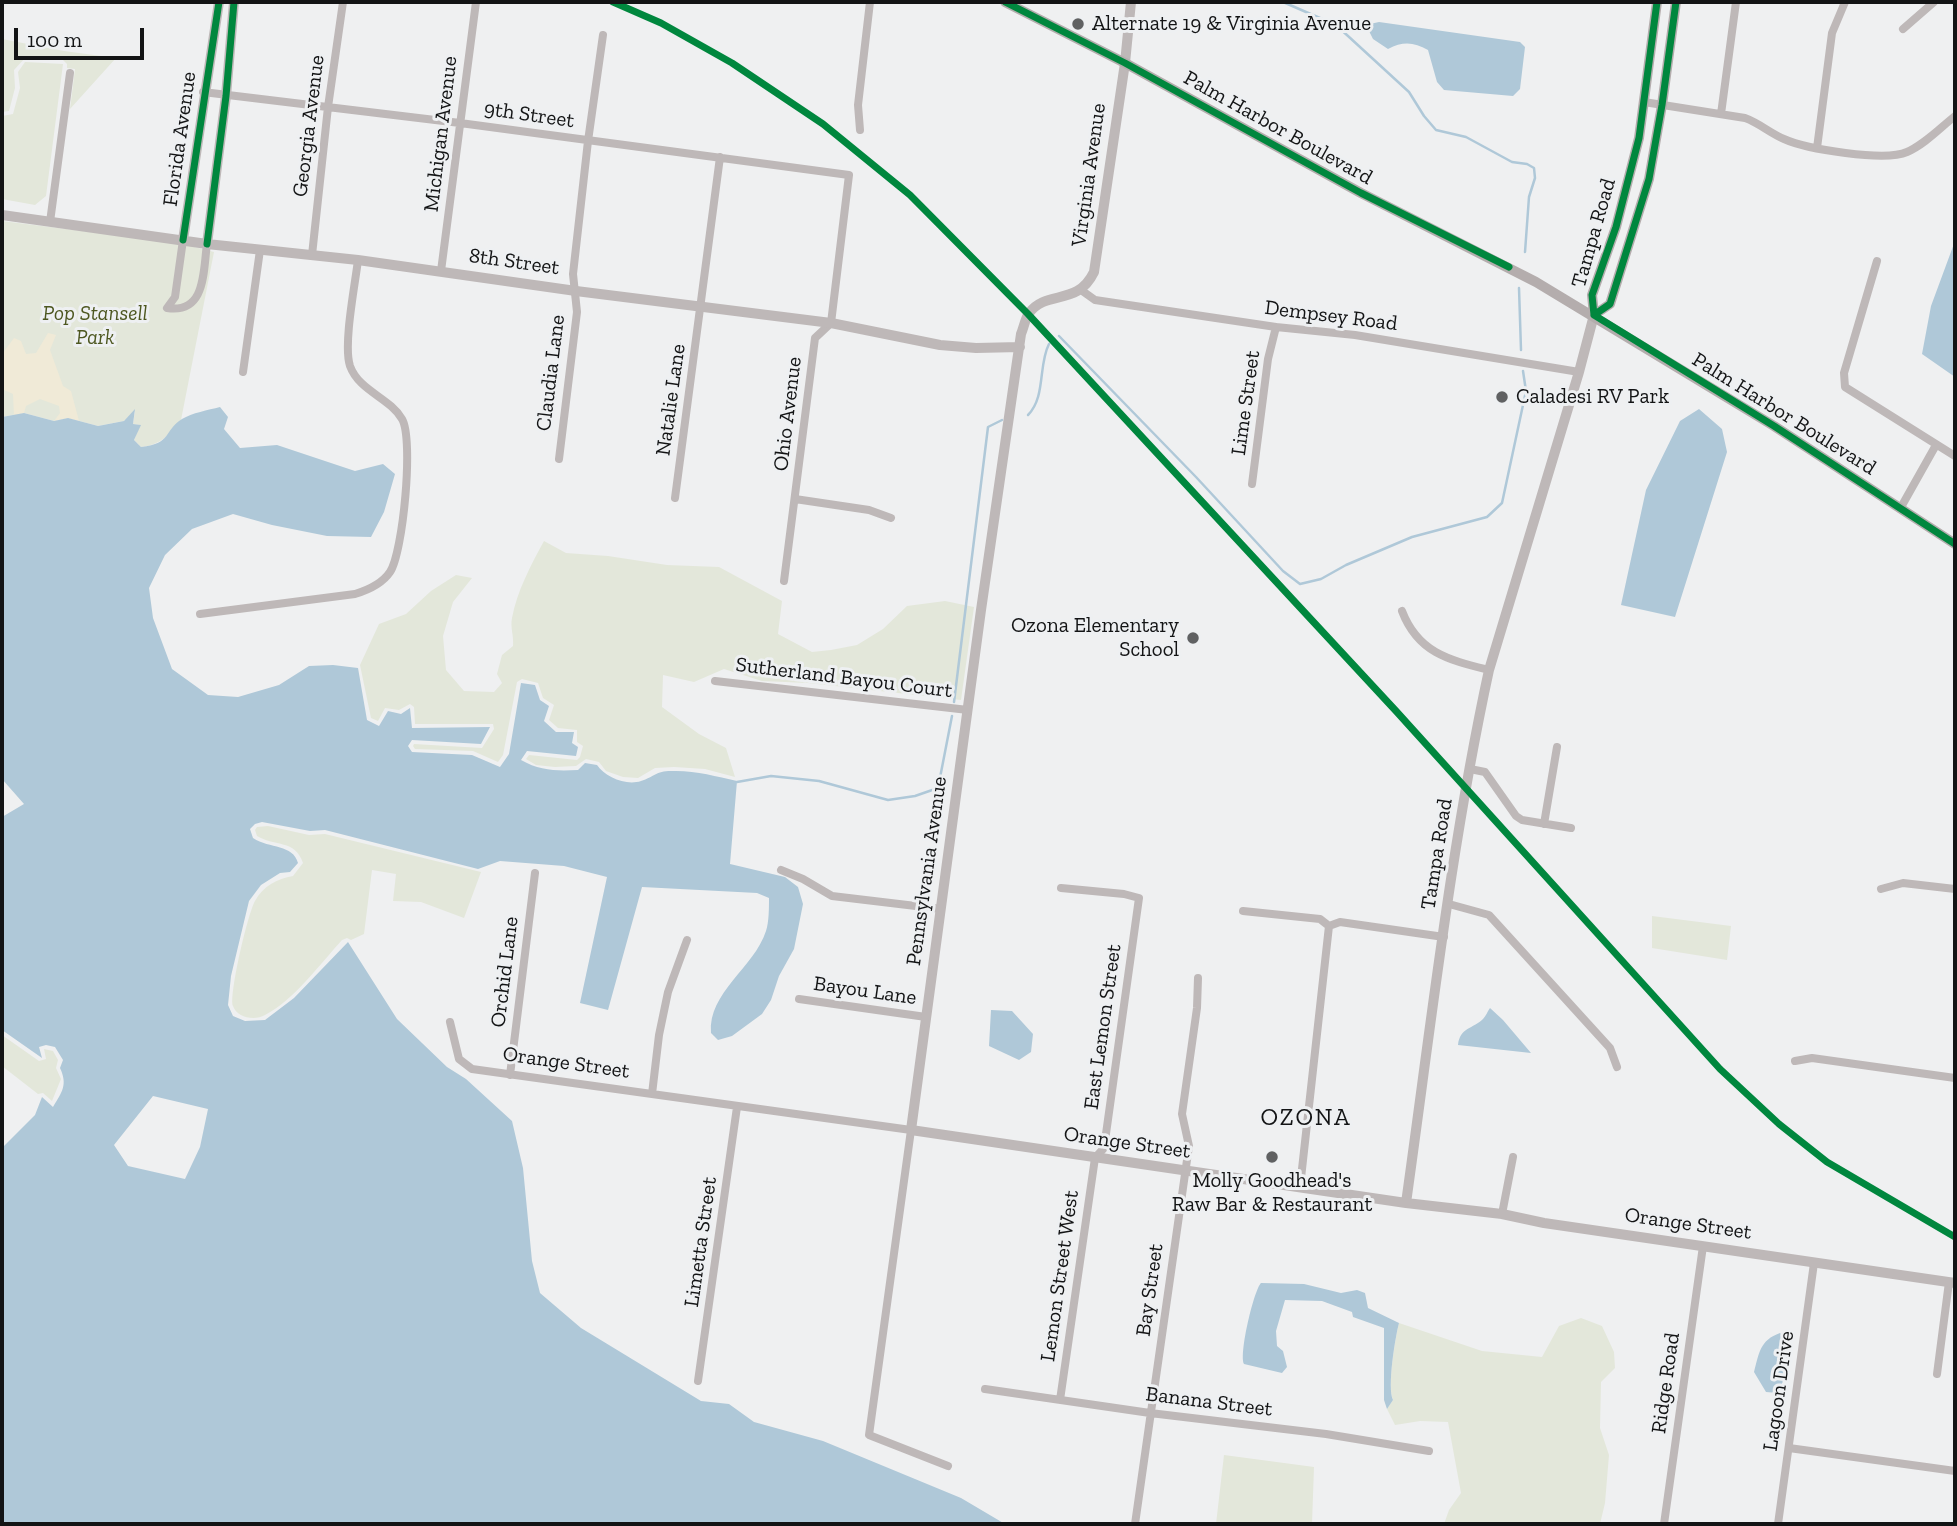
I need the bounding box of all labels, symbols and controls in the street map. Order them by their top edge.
place label: Alternate 19 & Virginia Avenue [1092,11,1371,37]
scale bar [18,14,147,58]
marker: Alternate 19 & Virginia Avenue [1070,16,1086,32]
text: 100 m [27,27,82,52]
street label: Georgia Avenue [288,54,330,198]
street label: Michigan Avenue [419,55,463,213]
street label: Palm Harbor Boulevard [1179,66,1377,190]
street label: Florida Avenue [158,70,202,208]
street label: 9th Street [482,96,576,134]
street label: Virginia Avenue [1066,102,1112,248]
street label: Tampa Road [1566,176,1622,290]
street label: 8th Street [467,243,561,281]
street label: Dempsey Road [1263,295,1399,337]
park label: Pop Stansell Park [43,301,147,351]
street label: Claudia Lane [531,313,571,433]
street label: Natalie Lane [651,342,691,458]
street label: Palm Harbor Boulevard [1687,347,1881,481]
street label: Lime Street [1226,349,1266,457]
street label: Ohio Avenue [769,356,807,472]
place label: Caladesi RV Park [1516,384,1669,410]
marker: Caladesi RV Park [1494,389,1510,405]
place label: Ozona Elementary School [1011,613,1179,663]
marker: Ozona Elementary School [1185,630,1201,646]
street label: Sutherland Bayou Court [734,652,954,704]
street label: Pennsylvania Avenue [901,775,953,967]
street label: Tampa Road [1416,797,1458,911]
street label: Orchid Lane [486,915,524,1029]
street label: East Lemon Street [1079,943,1127,1111]
street label: Bayou Lane [812,971,918,1011]
street label: Orange Street [501,1042,631,1084]
district label: OZONA [1261,1104,1351,1132]
street label: Orange Street [1062,1122,1192,1164]
marker: Molly Goodhead's Raw Bar & Restaurant [1264,1149,1280,1165]
place label: Molly Goodhead's Raw Bar & Restaurant [1172,1168,1372,1218]
street label: Limetta Street [679,1175,723,1309]
street label: Lemon Street West [1036,1189,1084,1363]
street label: Orange Street [1623,1203,1753,1245]
street label: Bay Street [1131,1242,1169,1338]
street label: Lagoon Drive [1758,1329,1800,1453]
street label: Ridge Road [1646,1331,1686,1435]
street label: Banana Street [1144,1382,1274,1422]

